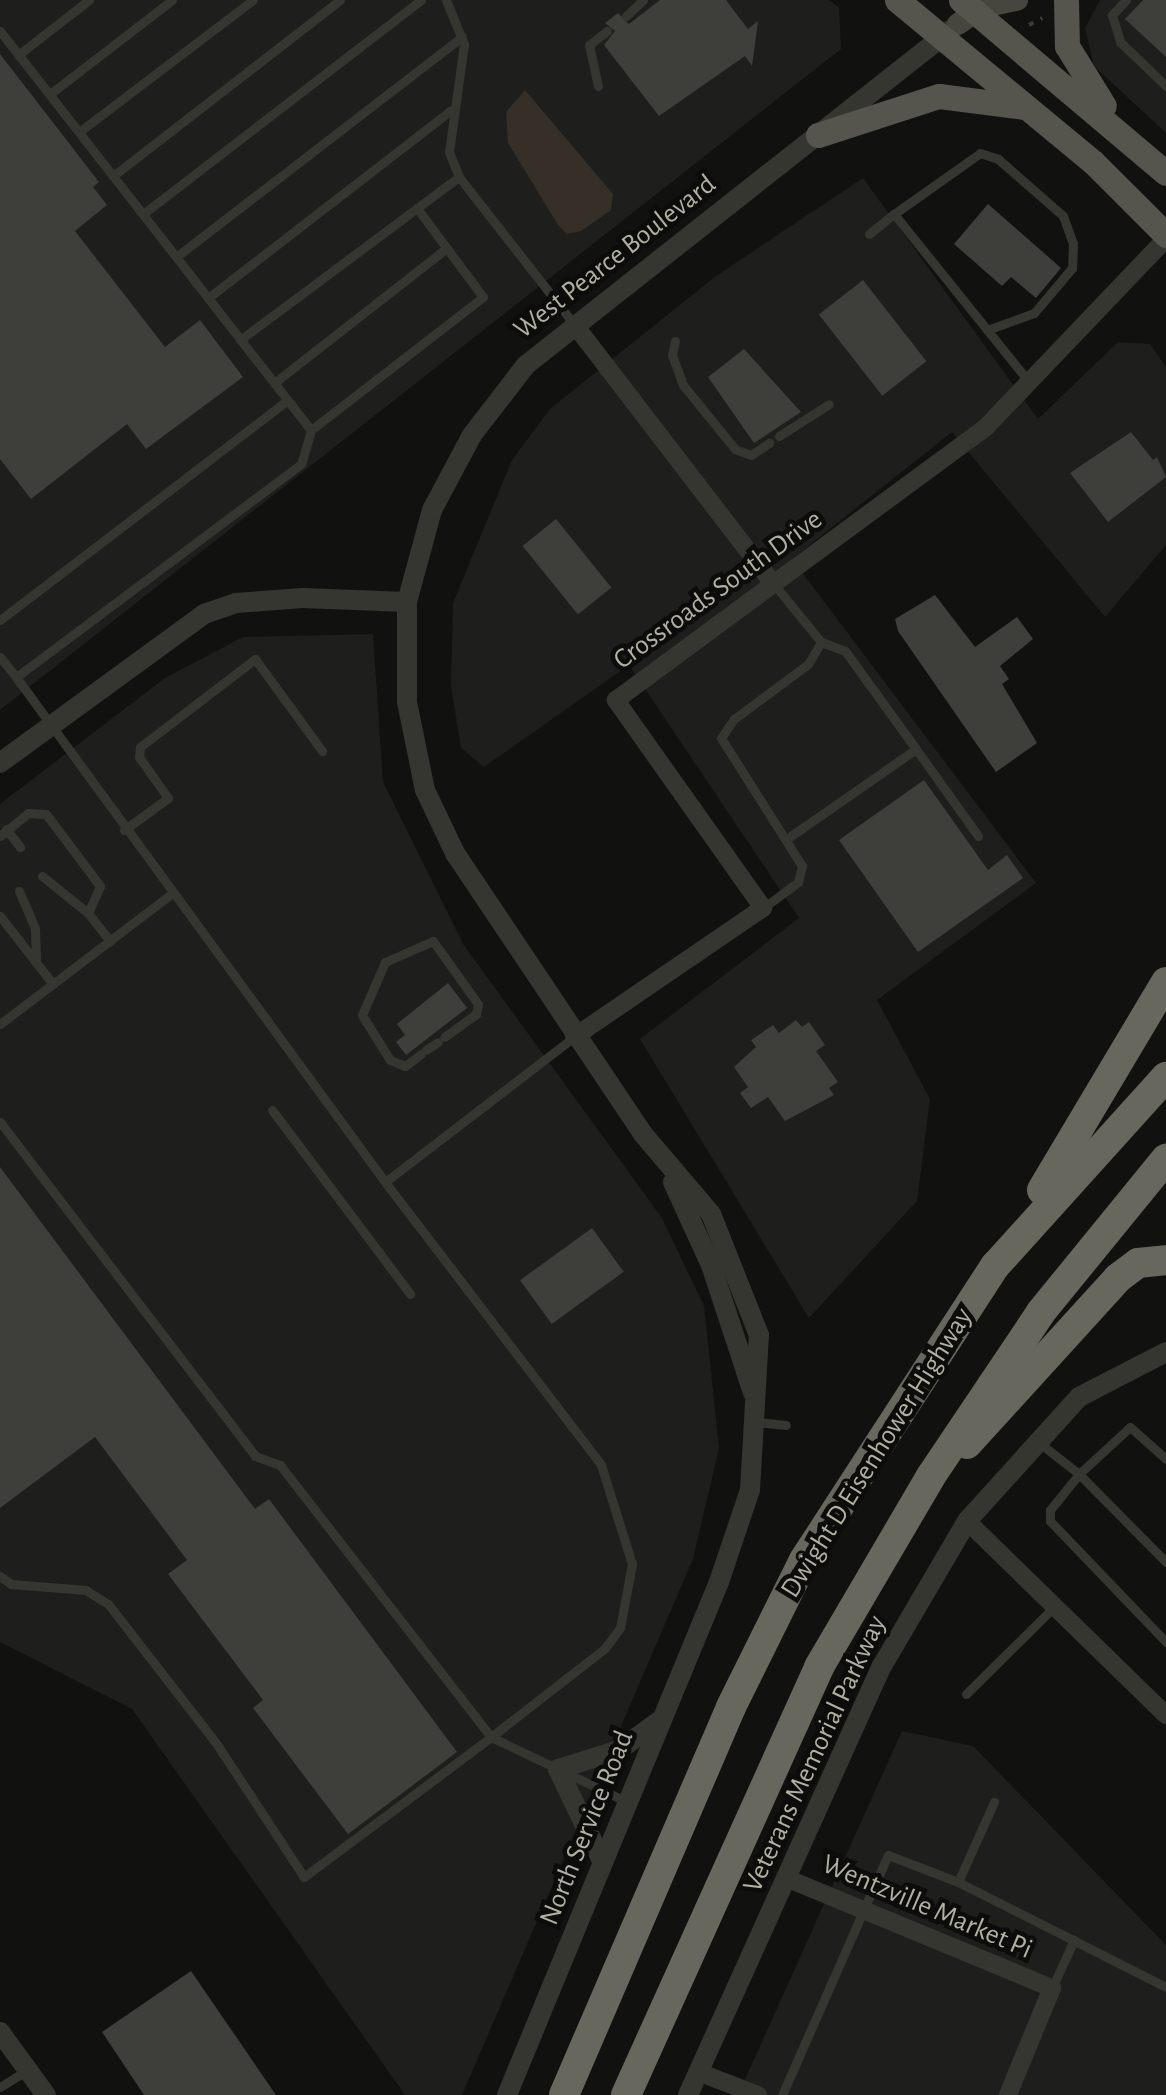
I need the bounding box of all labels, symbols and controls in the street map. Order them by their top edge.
street label: West Pearce Boulevard [507,168,723,346]
street label: Crossroads South Drive [607,503,829,677]
street label: Dwight D Eisenhower Highway [774,1302,980,1604]
street label: Veterans Memorial Parkway [736,1610,894,1898]
street label: North Service Road [533,1726,641,1930]
street label: Wentzville Market Pi [817,1848,1037,1966]

